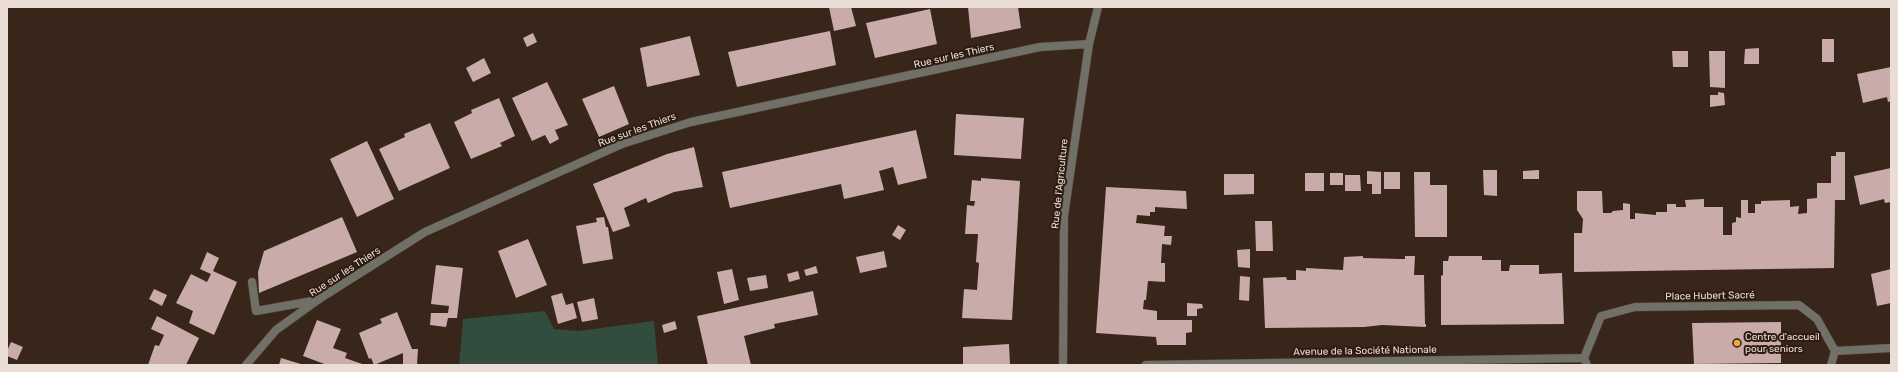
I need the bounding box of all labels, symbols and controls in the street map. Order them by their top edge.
street label: Rue sur les Thiers [913,41,995,71]
street label: Rue sur les Thiers [596,110,678,150]
street label: Rue de l'Agriculture [1049,138,1071,230]
street label: Rue sur les Thiers [307,245,383,299]
street label: Place Hubert Sacré [1665,289,1755,303]
place label: Centre d'accueil pour seniors [1745,331,1820,354]
marker: Centre d'accueil pour seniors [1732,338,1742,348]
street label: Avenue de la Société Nationale [1293,344,1437,358]

